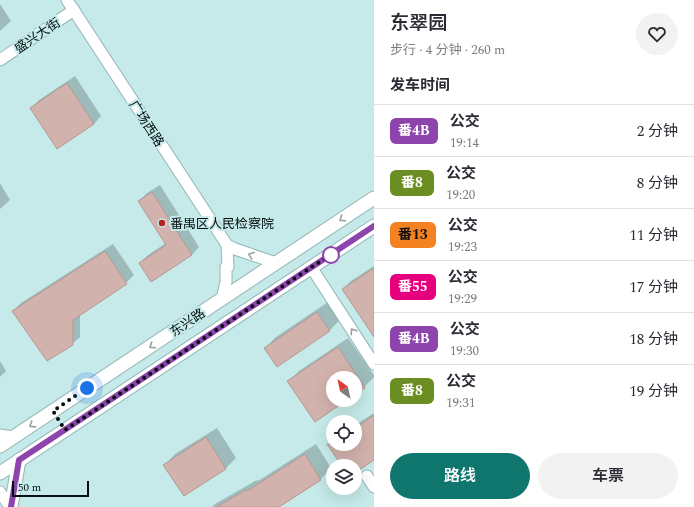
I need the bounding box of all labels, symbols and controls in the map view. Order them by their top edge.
text: 东翠园 [390,9,447,38]
street label: 盛兴大街 [10,13,65,59]
button: heart [636,13,678,55]
text: 步行 · 4 分钟 · 260 m [390,40,505,60]
text: 发车时间 [390,74,450,97]
street label: 广场西路 [124,96,169,151]
text: 公交 [450,110,480,133]
text: 番4B [398,120,430,141]
text: 2 分钟 [637,120,678,143]
text: 19:14 [450,133,479,153]
text: 公交 [446,162,476,185]
text: 番8 [401,172,423,193]
text: 8 分钟 [637,172,678,195]
text: 19:20 [446,185,475,205]
place label: 番禺区人民检察院 [170,214,274,234]
one-way arrow [339,214,346,221]
text: 公交 [448,214,478,237]
marker: 番禺区人民检察院 [157,218,167,228]
text: 番13 [398,224,428,245]
text: 11 分钟 [629,224,678,247]
text: 19:23 [448,237,477,257]
unlabelled marker [322,246,340,264]
one-way arrow [248,251,255,260]
text: 公交 [448,266,478,289]
text: 番55 [398,276,428,297]
text: 17 分钟 [629,276,678,299]
text: 19:29 [448,289,477,309]
street label: 东兴路 [166,304,209,342]
text: 公交 [450,318,480,341]
one-way arrow [350,328,358,335]
text: 番4B [398,328,430,349]
text: 18 分钟 [629,328,678,351]
one-way arrow [149,341,156,348]
text: 19:30 [450,341,479,361]
text: 公交 [446,370,476,393]
north arrow [326,371,362,407]
map controls [326,371,362,495]
your location [77,378,97,398]
text: 番8 [401,380,423,401]
text: 19 分钟 [629,380,678,403]
text: 19:31 [446,393,475,413]
button: locate [326,415,362,451]
one-way arrow [29,420,36,427]
button: 路线 [390,453,530,499]
button: 车票 [538,453,678,499]
button: layers [326,459,362,495]
scale bar [12,479,89,498]
text: 50 m [18,479,41,496]

